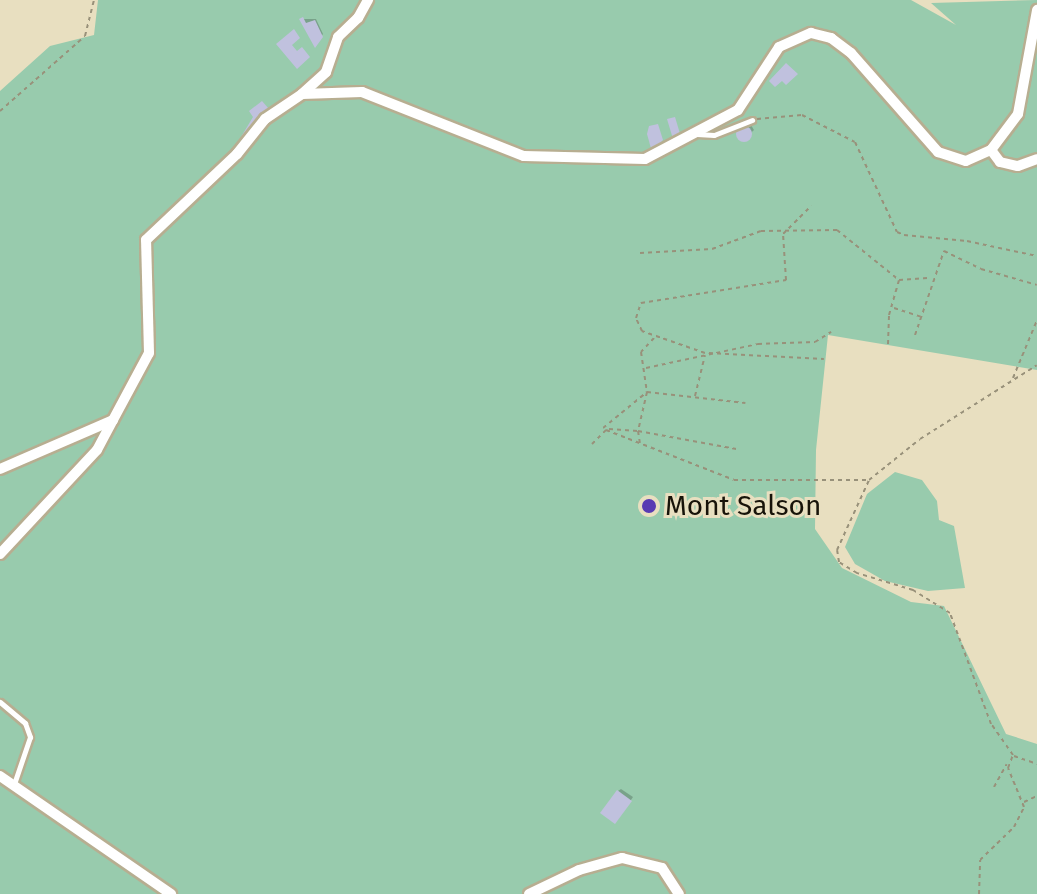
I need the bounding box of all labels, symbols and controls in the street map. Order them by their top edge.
place label: Mont Salson [665,489,821,523]
marker: Mont Salson [640,497,658,515]

